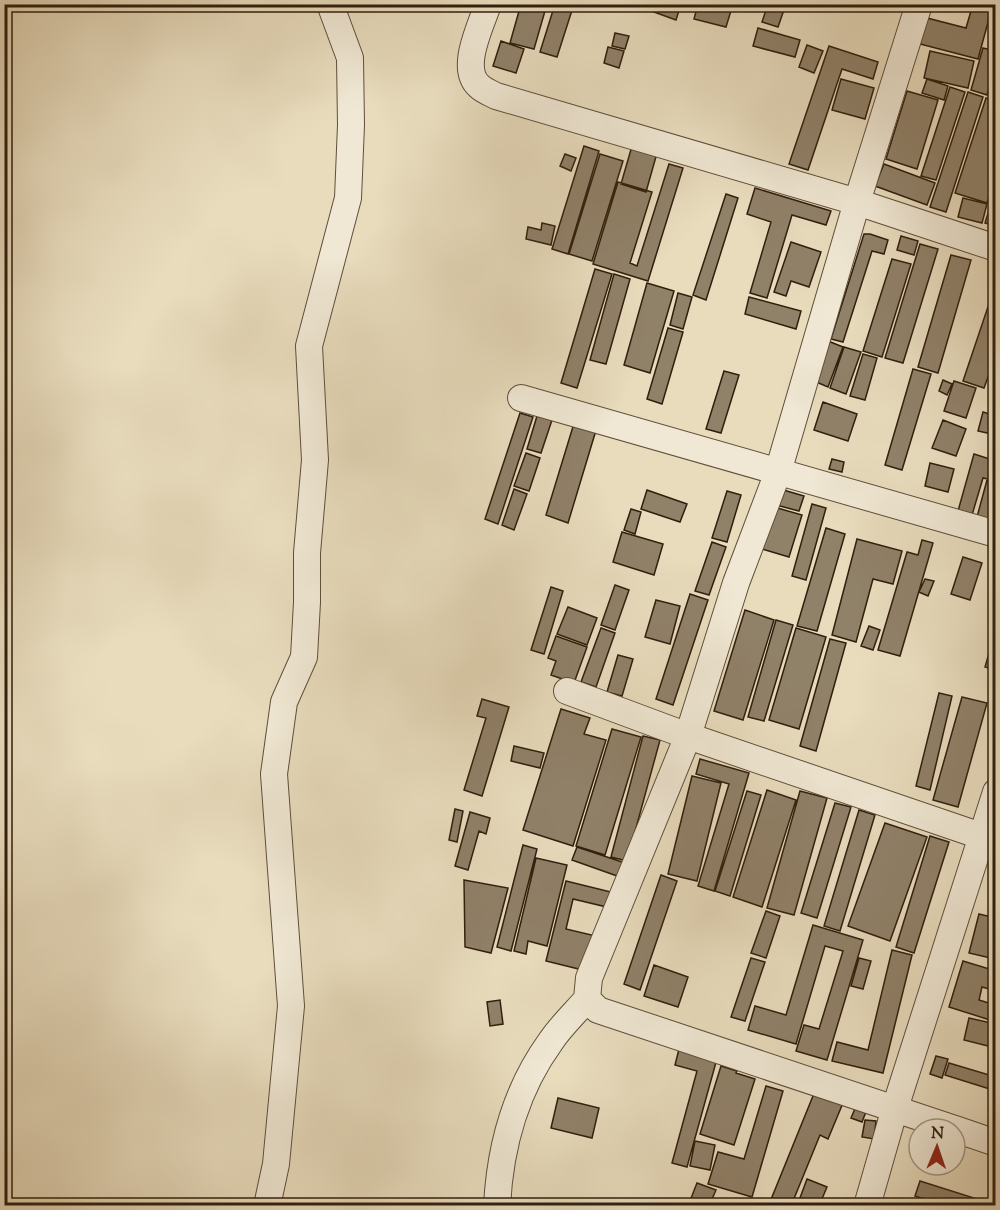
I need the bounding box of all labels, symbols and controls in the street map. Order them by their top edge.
north arrow [907,1117,967,1177]
text: N [931,1123,944,1146]

